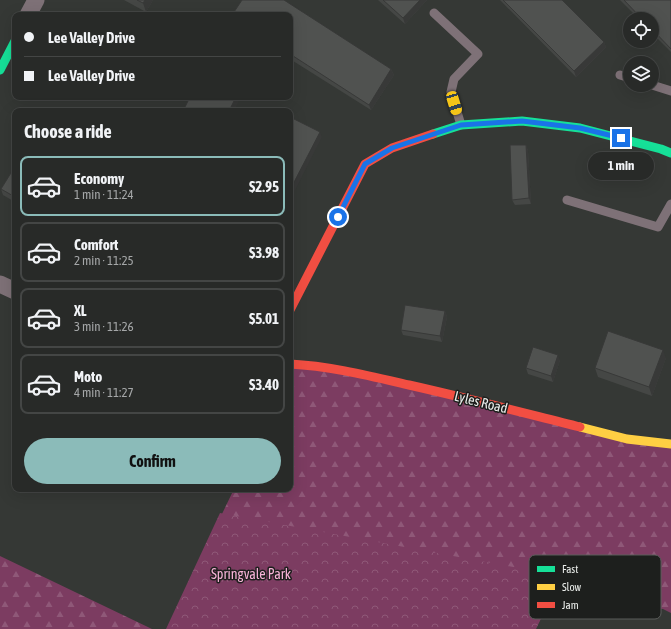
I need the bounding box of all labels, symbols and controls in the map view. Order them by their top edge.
map controls [623,12,659,92]
button: locate [623,12,659,48]
text: Lee Valley Drive [48,29,135,46]
button: layers [623,56,659,92]
text: Lee Valley Drive [48,67,135,84]
car [445,90,463,116]
text: Choose a ride [24,121,112,142]
route end [612,129,630,147]
callout: 1 min [588,152,654,180]
text: 1 min [608,158,634,173]
icon: car [26,168,62,204]
text: Economy [74,170,124,187]
text: $2.95 [249,178,279,195]
text: 1 min · 11:24 [74,187,134,202]
route start [329,208,347,226]
icon: car [26,234,62,270]
text: Comfort [74,236,118,253]
text: $3.98 [249,244,279,261]
text: 2 min · 11:25 [74,253,134,268]
icon: car [26,300,62,336]
text: XL [74,302,87,319]
text: $5.01 [249,310,279,327]
text: 3 min · 11:26 [74,319,134,334]
icon: car [26,366,62,402]
text: Moto [74,368,102,385]
text: $3.40 [249,376,279,393]
text: 4 min · 11:27 [74,385,134,400]
street label: Lyles Road [453,388,509,416]
button: Confirm [24,438,281,484]
legend [529,555,661,619]
text: Fast [562,563,578,575]
park label: Springvale Park [211,566,291,582]
text: Slow [562,581,581,593]
text: Jam [562,599,579,611]

